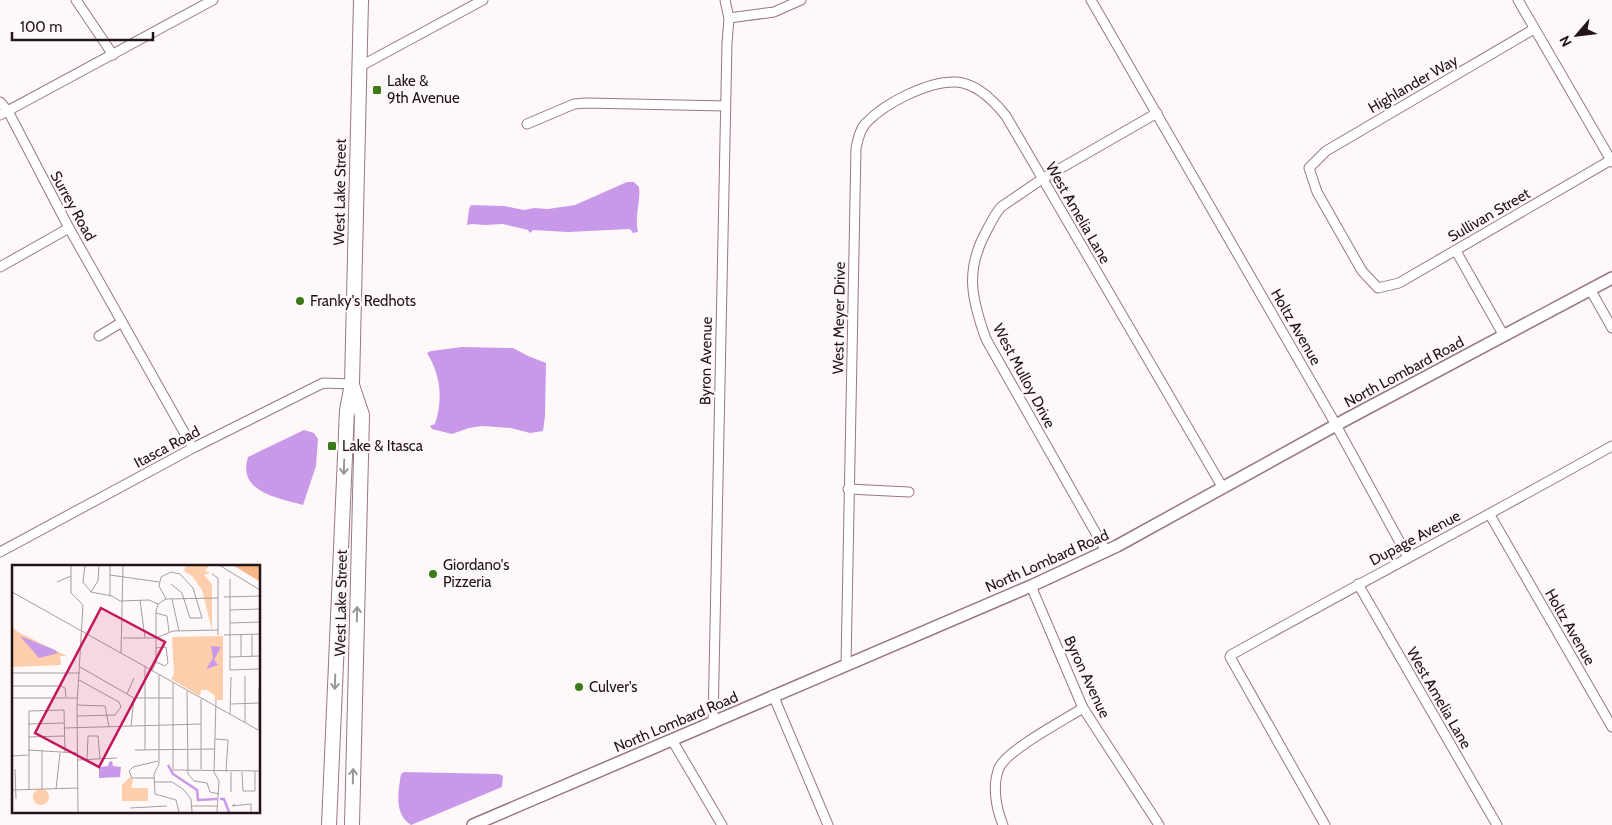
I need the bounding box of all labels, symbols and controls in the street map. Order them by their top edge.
scale bar [12,10,154,42]
north arrow [1552,10,1602,60]
text: 100 m [20,18,62,36]
text: N [1555,33,1576,50]
street label: Highlander Way [1365,51,1461,117]
place label: Lake & 9th Avenue [387,72,460,107]
marker: Lake & 9th Avenue [371,84,383,96]
street label: West Lake Street [330,139,350,245]
street label: West Amelia Lane [1042,159,1114,267]
street label: Surrey Road [46,168,100,244]
street label: Sullivan Street [1445,184,1533,246]
street label: West Meyer Drive [829,261,849,374]
street label: Holtz Avenue [1267,286,1325,369]
place label: Franky's Redhots [310,292,416,310]
marker: Franky's Redhots [294,295,306,307]
street label: Byron Avenue [696,316,716,405]
street label: West Mulloy Drive [989,321,1059,431]
street label: North Lombard Road [1341,333,1467,411]
street label: Itasca Road [131,422,203,472]
place label: Lake & Itasca [342,437,424,455]
marker: Lake & Itasca [326,440,338,452]
one-way arrow [339,458,349,475]
street label: Dupage Avenue [1366,506,1464,569]
street label: North Lombard Road [983,526,1111,596]
street label: West Lake Street [331,550,351,656]
place label: Giordano's Pizzeria [443,556,509,591]
inset map [12,565,260,812]
marker: Giordano's Pizzeria [427,568,439,580]
street label: Holtz Avenue [1541,586,1599,669]
one-way arrow [352,606,361,622]
street label: Byron Avenue [1060,633,1114,721]
street label: West Amelia Lane [1403,644,1475,752]
one-way arrow [331,674,340,690]
place label: Culver's [589,678,638,696]
marker: Culver's [573,681,585,693]
street label: North Lombard Road [611,688,741,756]
one-way arrow [348,769,358,785]

